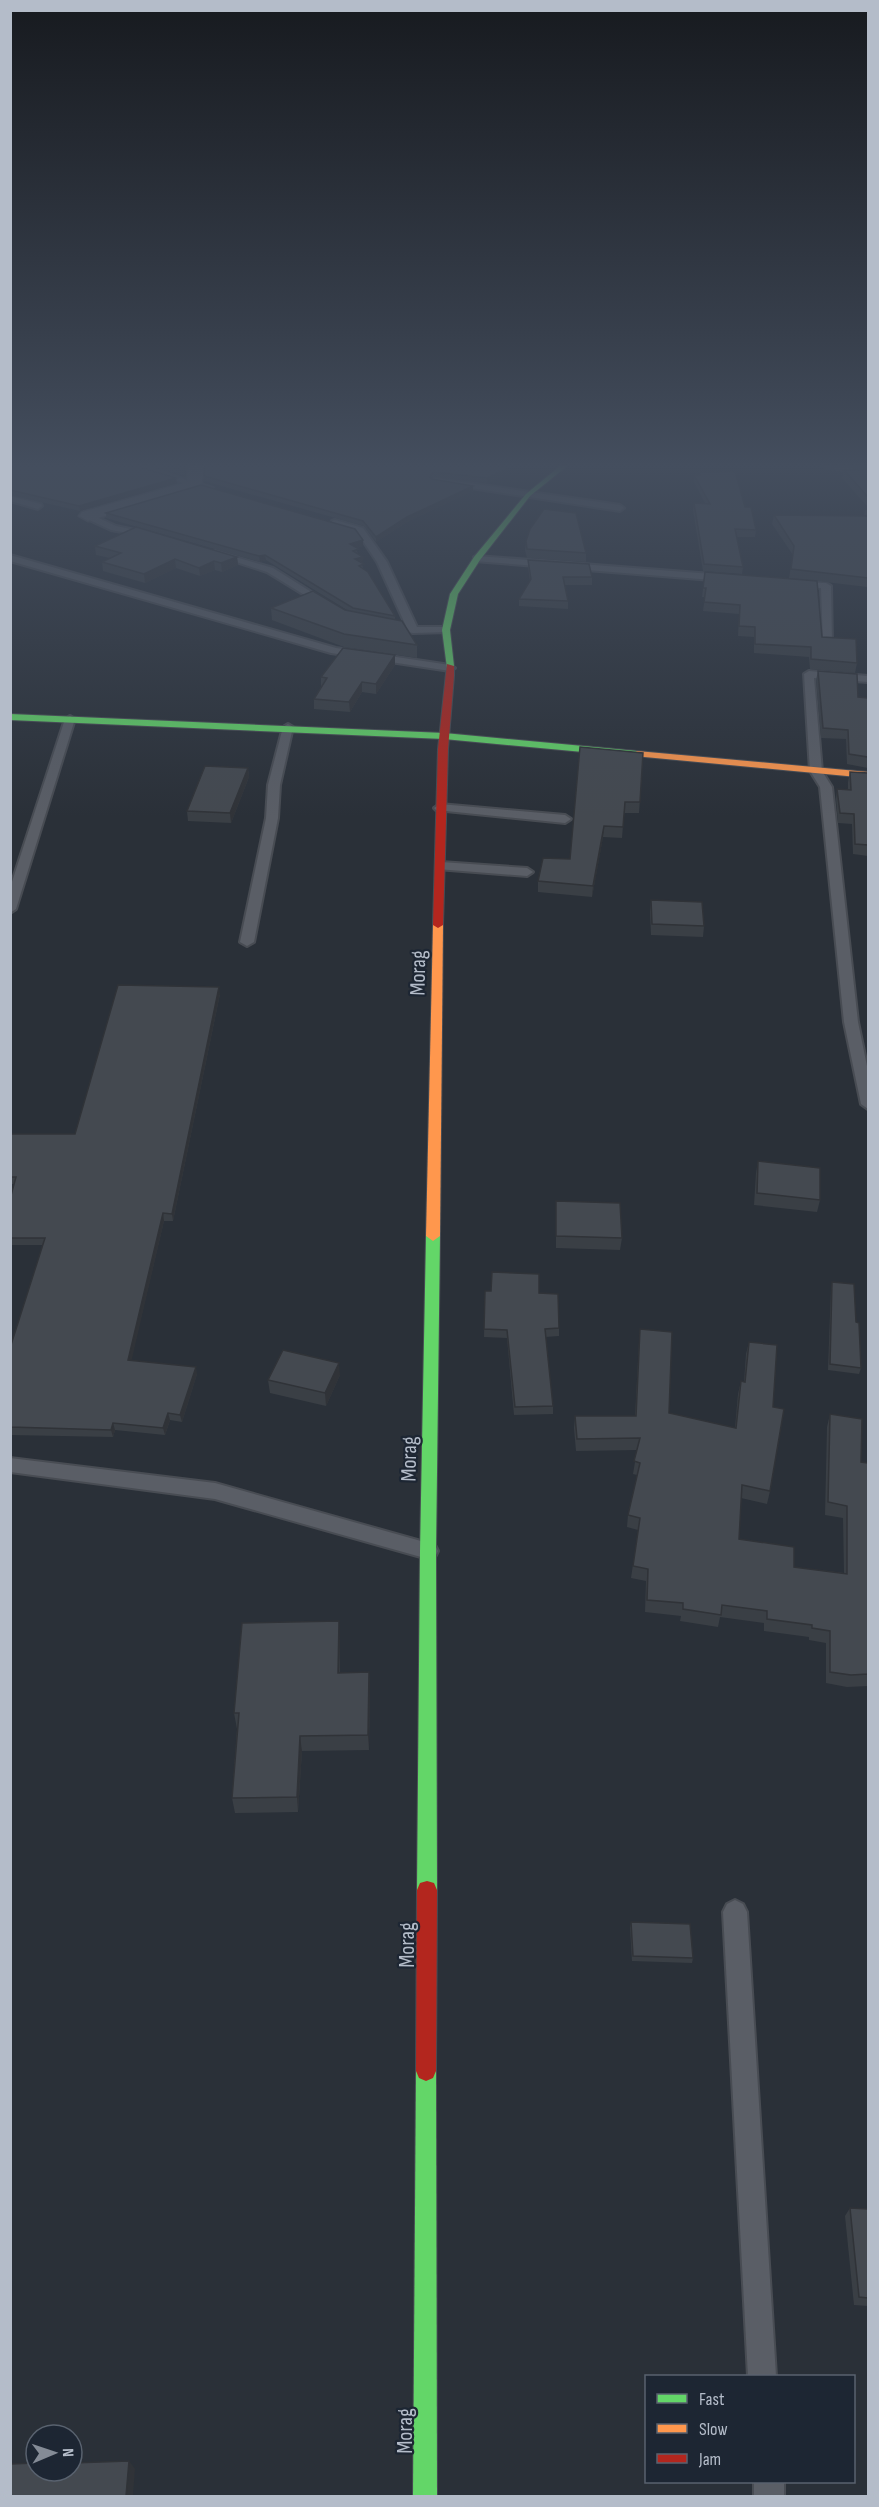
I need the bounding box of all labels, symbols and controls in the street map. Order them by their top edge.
street label: Morag [405,950,432,996]
street label: Morag [396,1436,423,1482]
street label: Morag [394,1922,421,1968]
legend [645,2375,855,2483]
text: Fast [699,2389,725,2410]
street label: Morag [392,2408,419,2454]
text: Slow [699,2419,728,2440]
north arrow [24,2423,84,2483]
text: N [58,2448,77,2457]
text: Jam [698,2449,721,2470]

